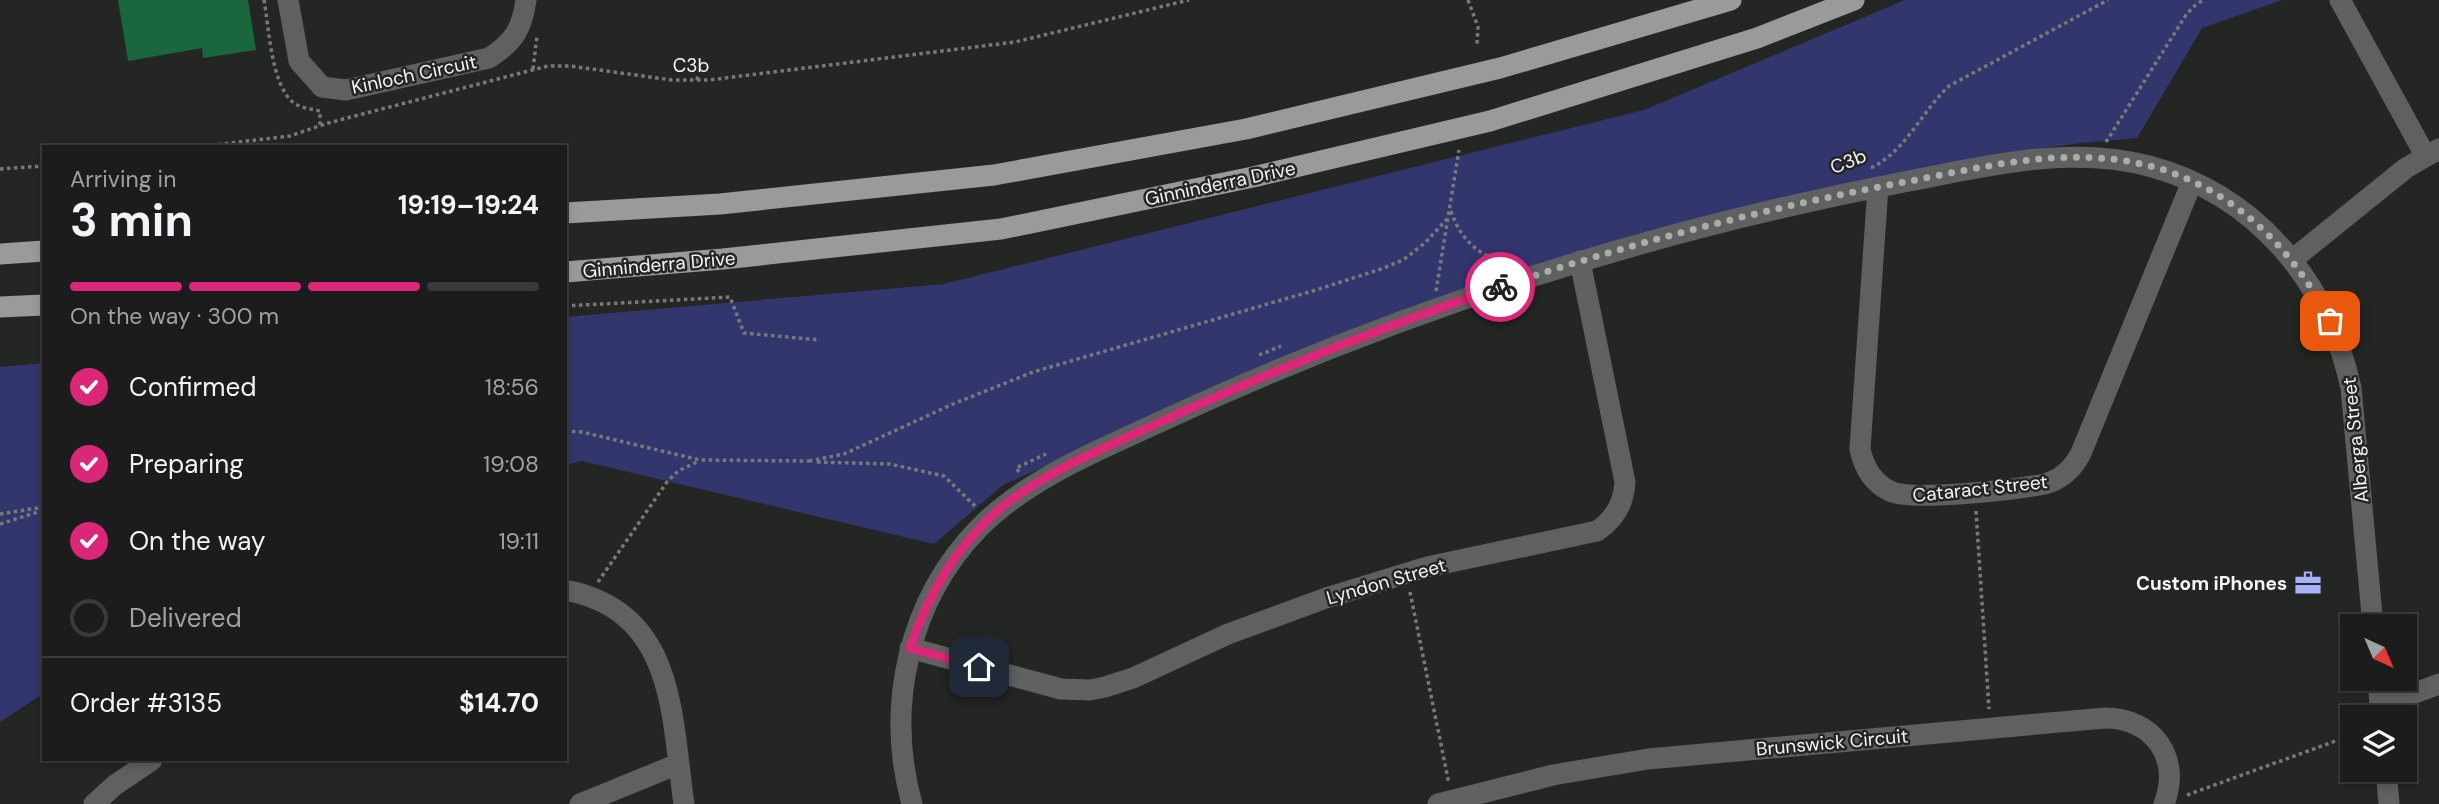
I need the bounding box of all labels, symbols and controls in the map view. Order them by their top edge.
street label: Kinloch Circuit [349,49,479,100]
street label: C3b [673,53,709,78]
street label: C3b [1826,143,1870,180]
street label: Ginninderra Drive [1142,155,1298,212]
text: Arriving in [70,164,176,194]
text: 19:19–19:24 [398,188,539,222]
text: 3 min [70,190,193,250]
street label: Ginninderra Drive [582,245,737,284]
courier [1465,252,1535,322]
icon: bike [1481,268,1519,306]
pin [2300,291,2360,351]
text: On the way · 300 m [70,301,279,331]
icon: bag [2311,302,2349,340]
icon: check [70,368,108,406]
text: Confirmed [129,370,256,404]
text: 18:56 [485,372,539,402]
street label: Alberga Street [2336,376,2375,504]
icon: check [70,445,108,483]
text: Preparing [129,447,244,481]
text: 19:08 [483,449,539,479]
street label: Cataract Street [1911,469,2049,508]
icon: check [70,522,108,560]
text: On the way [129,524,265,558]
text: 19:11 [498,526,539,556]
street label: Lyndon Street [1323,552,1449,610]
office icon: Custom iPhones [2293,568,2323,598]
place label: Custom iPhones [2136,571,2287,596]
text: Delivered [129,601,242,635]
north arrow [2340,614,2417,691]
map controls [2340,614,2417,782]
pin [949,637,1009,697]
icon: home [960,648,998,686]
text: Order #3135 [70,686,222,720]
text: $14.70 [459,686,539,720]
button: layers [2340,705,2417,782]
street label: Brunswick Circuit [1755,723,1909,762]

